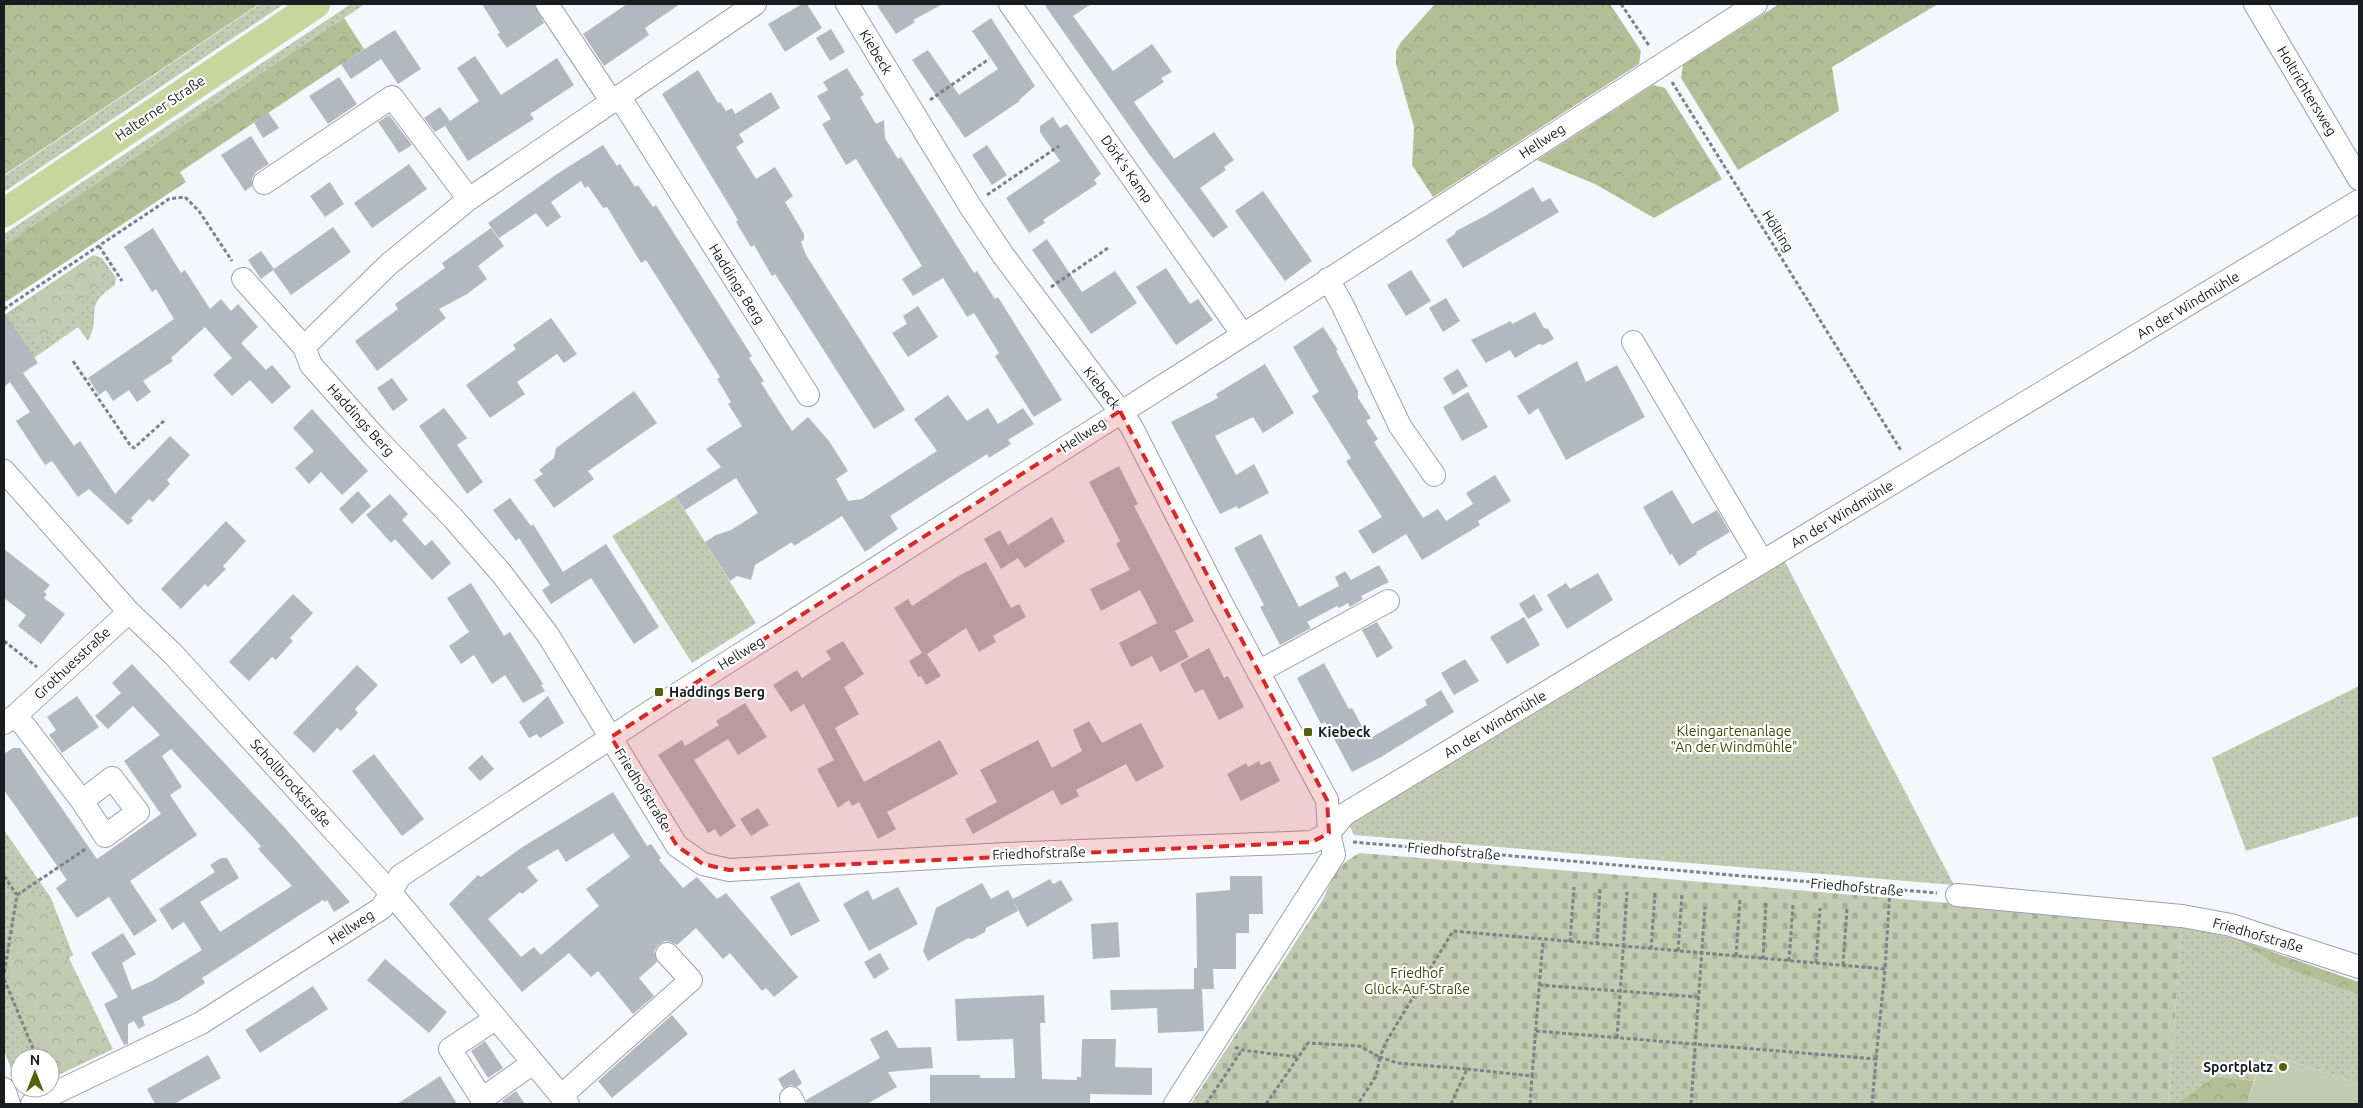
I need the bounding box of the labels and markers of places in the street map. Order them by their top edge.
place label: Haddings Berg [669,684,765,700]
marker: Haddings Berg [653,686,665,698]
place label: Kiebeck [1318,724,1371,740]
marker: Kiebeck [1302,726,1314,738]
place label: Sportplatz [2203,1059,2273,1075]
marker: Sportplatz [2277,1061,2289,1073]

